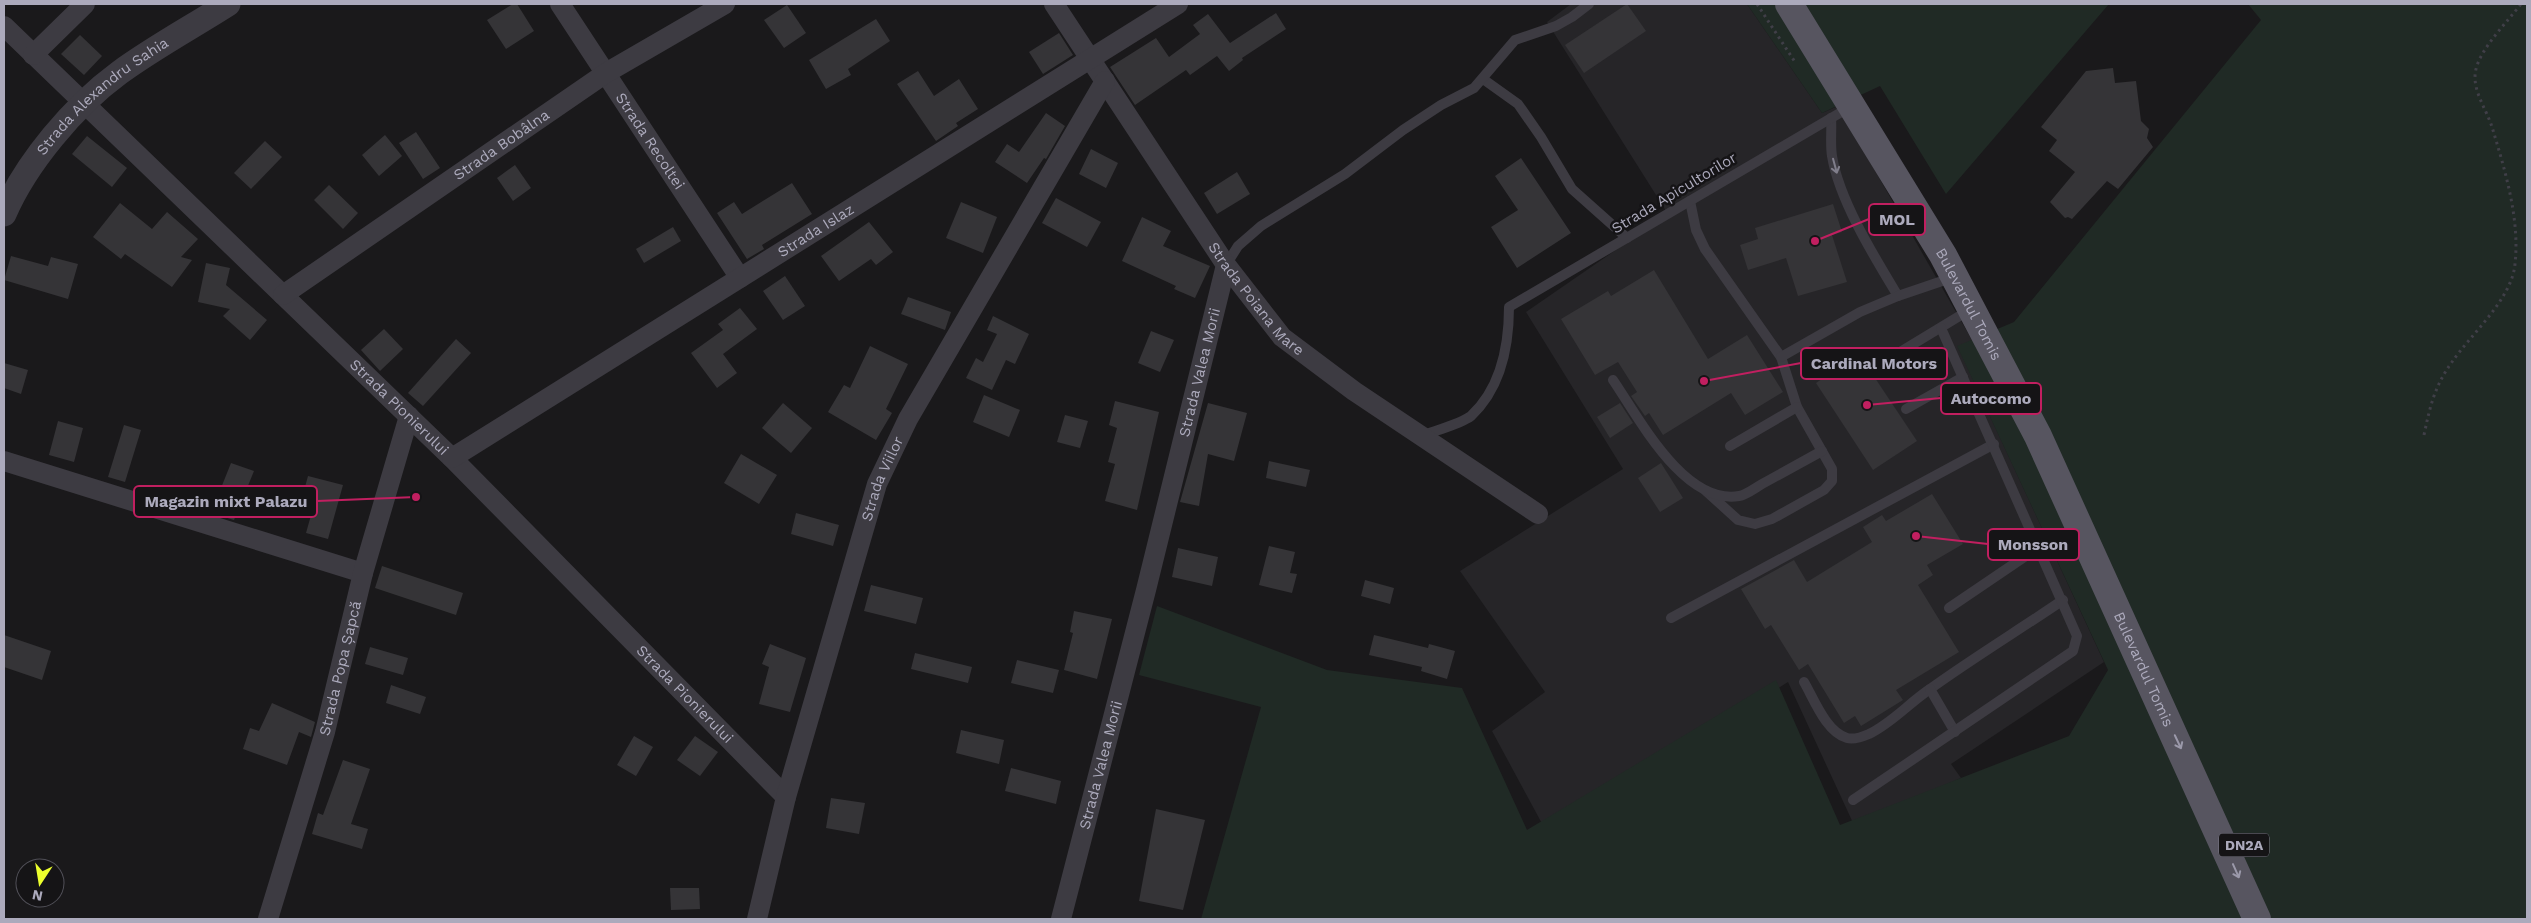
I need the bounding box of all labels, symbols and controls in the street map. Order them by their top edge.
street label: Strada Alexandru Sahia [33,33,172,159]
street label: Strada Recoltei [612,89,688,193]
street label: Strada Bobâlna [450,105,553,184]
street label: Strada Apicultorilor [1608,149,1740,237]
one-way arrow [1830,158,1840,174]
street label: Strada Islaz [774,200,857,261]
callout: MOL [1869,204,1925,235]
text: MOL [1879,210,1915,229]
street label: Strada Poiana Mare [1204,239,1308,359]
street label: Bulevardul Tomis [1932,245,2006,363]
street label: Strada Valea Morii [1175,306,1224,439]
callout: Cardinal Motors [1801,348,1947,379]
text: Cardinal Motors [1811,354,1938,373]
street label: Strada Pionierului [346,355,452,459]
callout: Autocomo [1941,383,2041,414]
text: Autocomo [1951,389,2032,408]
street label: Strada Viilor [858,434,907,523]
callout: Magazin mixt Palazu [134,486,317,517]
text: Magazin mixt Palazu [145,492,307,511]
callout: Monsson [1988,529,2079,560]
text: Monsson [1998,535,2068,554]
street label: Strada Popa Șapcă [315,599,365,738]
street label: Bulevardul Tomis [2110,609,2178,730]
street label: Strada Pionierului [633,641,737,747]
street label: Strada Valea Morii [1076,699,1126,831]
one-way arrow [2174,734,2184,749]
road number: DN2A [2219,834,2269,856]
north arrow [15,858,65,908]
one-way arrow [2232,863,2241,878]
text: N [31,887,44,905]

